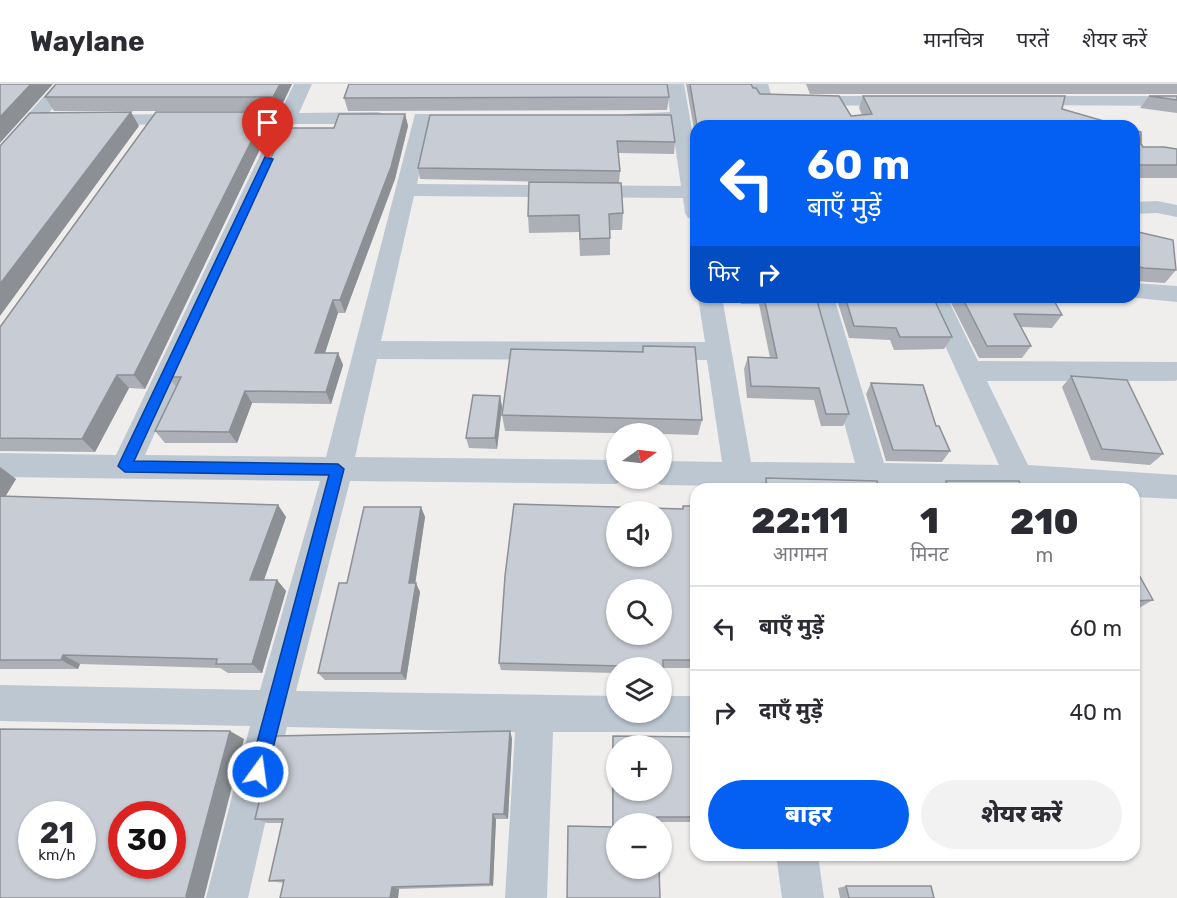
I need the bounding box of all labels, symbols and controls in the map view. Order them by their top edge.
text: Waylane [30,25,145,58]
text: मानचित्र [924,27,984,52]
text: परतें [1017,27,1049,52]
text: शेयर करें [1082,27,1147,52]
pin [242,97,293,159]
icon: arrive [251,106,284,139]
text: 60 m [807,140,910,190]
icon: left [708,144,786,222]
text: बाएँ मुड़ें [807,191,882,223]
icon: right [752,258,785,291]
text: फिर [708,260,740,287]
north arrow [606,423,672,489]
map controls [606,423,672,879]
text: 22:11 [751,499,849,542]
text: 1 [920,499,939,542]
text: 210 [1010,500,1079,543]
button: sound [606,501,672,567]
text: आगमन [773,542,828,566]
text: मिनट [910,542,949,566]
text: m [1035,543,1053,567]
button: search [606,579,672,645]
icon: left [708,612,741,645]
text: बाएँ मुड़ें [759,613,824,640]
text: 60 m [1070,615,1122,642]
button: layers [606,657,672,723]
icon: right [708,696,741,729]
text: दाएँ मुड़ें [759,697,823,724]
text: 40 m [1069,699,1122,726]
button: + [606,735,672,801]
position arrow [226,740,290,804]
button: बाहर [708,780,909,849]
button: शेयर करें [921,780,1122,849]
speed limit sign: 30 [108,801,186,879]
button: − [606,813,672,879]
text: 21 [40,815,74,851]
text: km/h [38,846,76,864]

